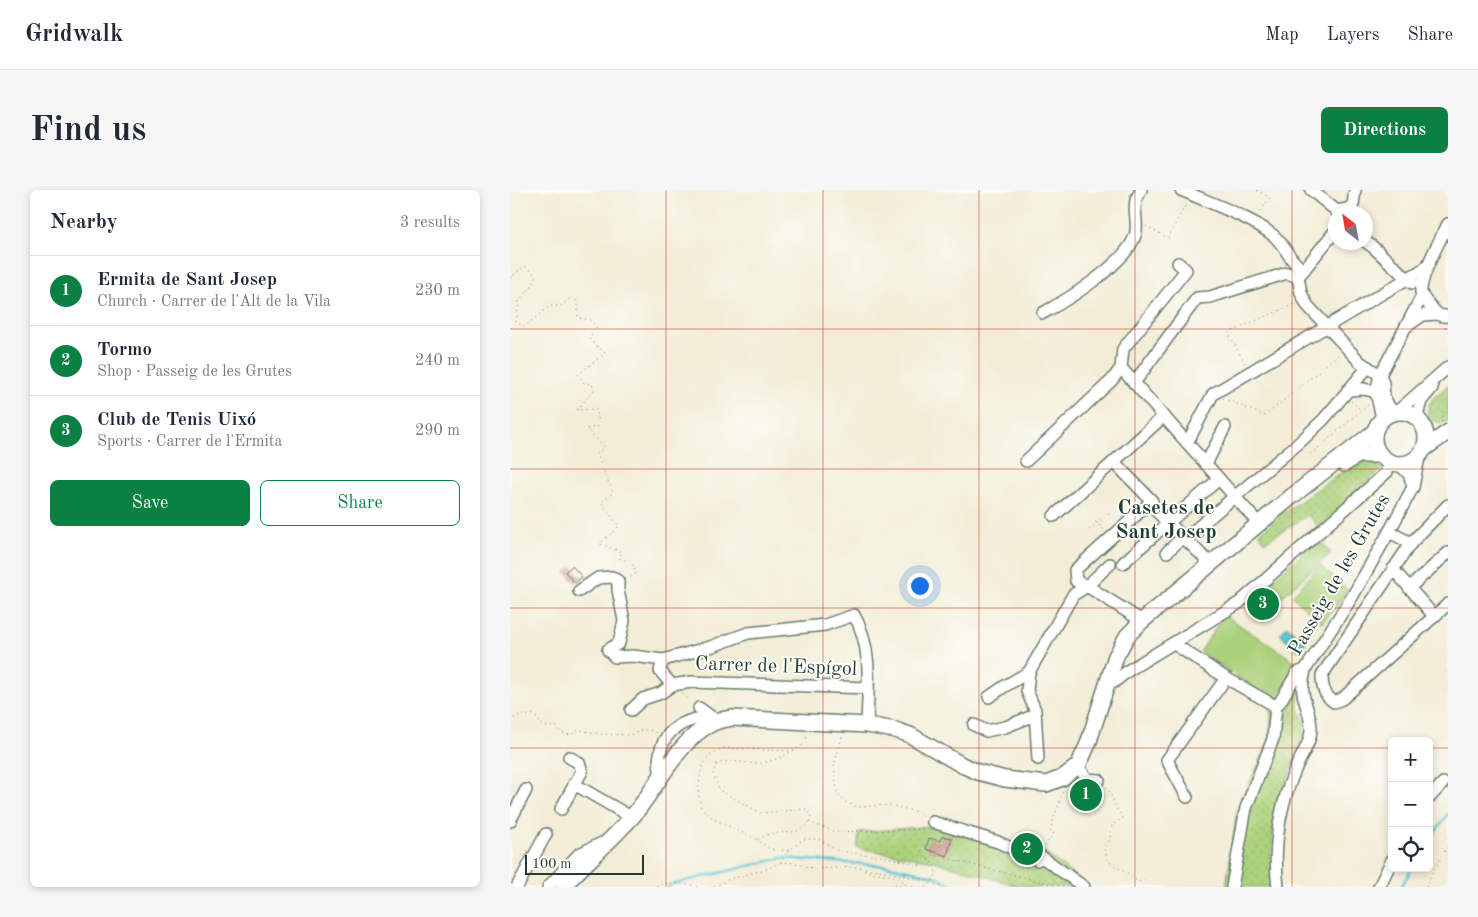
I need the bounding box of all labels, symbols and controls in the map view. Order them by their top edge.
text: Gridwalk [25,23,123,47]
text: Map [1265,26,1299,44]
text: Layers [1327,26,1379,44]
text: Share [1407,26,1453,44]
button: Directions [1321,107,1448,153]
text: Find us [30,113,146,148]
north arrow [1328,205,1373,250]
text: Nearby [50,212,118,233]
text: 3 results [400,215,460,231]
text: Ermita de Sant Josep [97,271,277,290]
text: 1 [61,283,71,299]
text: 230 m [415,283,460,299]
text: Church · Carrer de l'Alt de la Vila [97,294,331,310]
text: Tormo [97,341,152,360]
text: 2 [61,353,71,369]
text: 240 m [415,353,460,369]
text: Shop · Passeig de les Grutes [97,364,292,380]
text: Club de Tenis Uixó [97,411,256,430]
text: 3 [61,423,71,439]
text: 290 m [415,423,460,439]
text: Sports · Carrer de l'Ermita [97,434,282,450]
button: Save [50,480,250,526]
button: Share [260,480,460,526]
street label: Passeig de les Grutes [1286,491,1394,659]
district label: Casetes de Sant Josep [1115,498,1217,543]
your location [907,573,933,599]
pin: 3 [1247,585,1279,623]
street label: Carrer de l'Espígol [694,654,858,680]
map controls [1388,737,1433,872]
button: + [1388,737,1433,782]
pin: 1 [1070,776,1102,814]
button: − [1388,782,1433,827]
button: locate [1388,827,1433,872]
pin: 2 [1011,830,1043,868]
scale bar [525,852,644,875]
text: 100 m [532,857,571,871]

